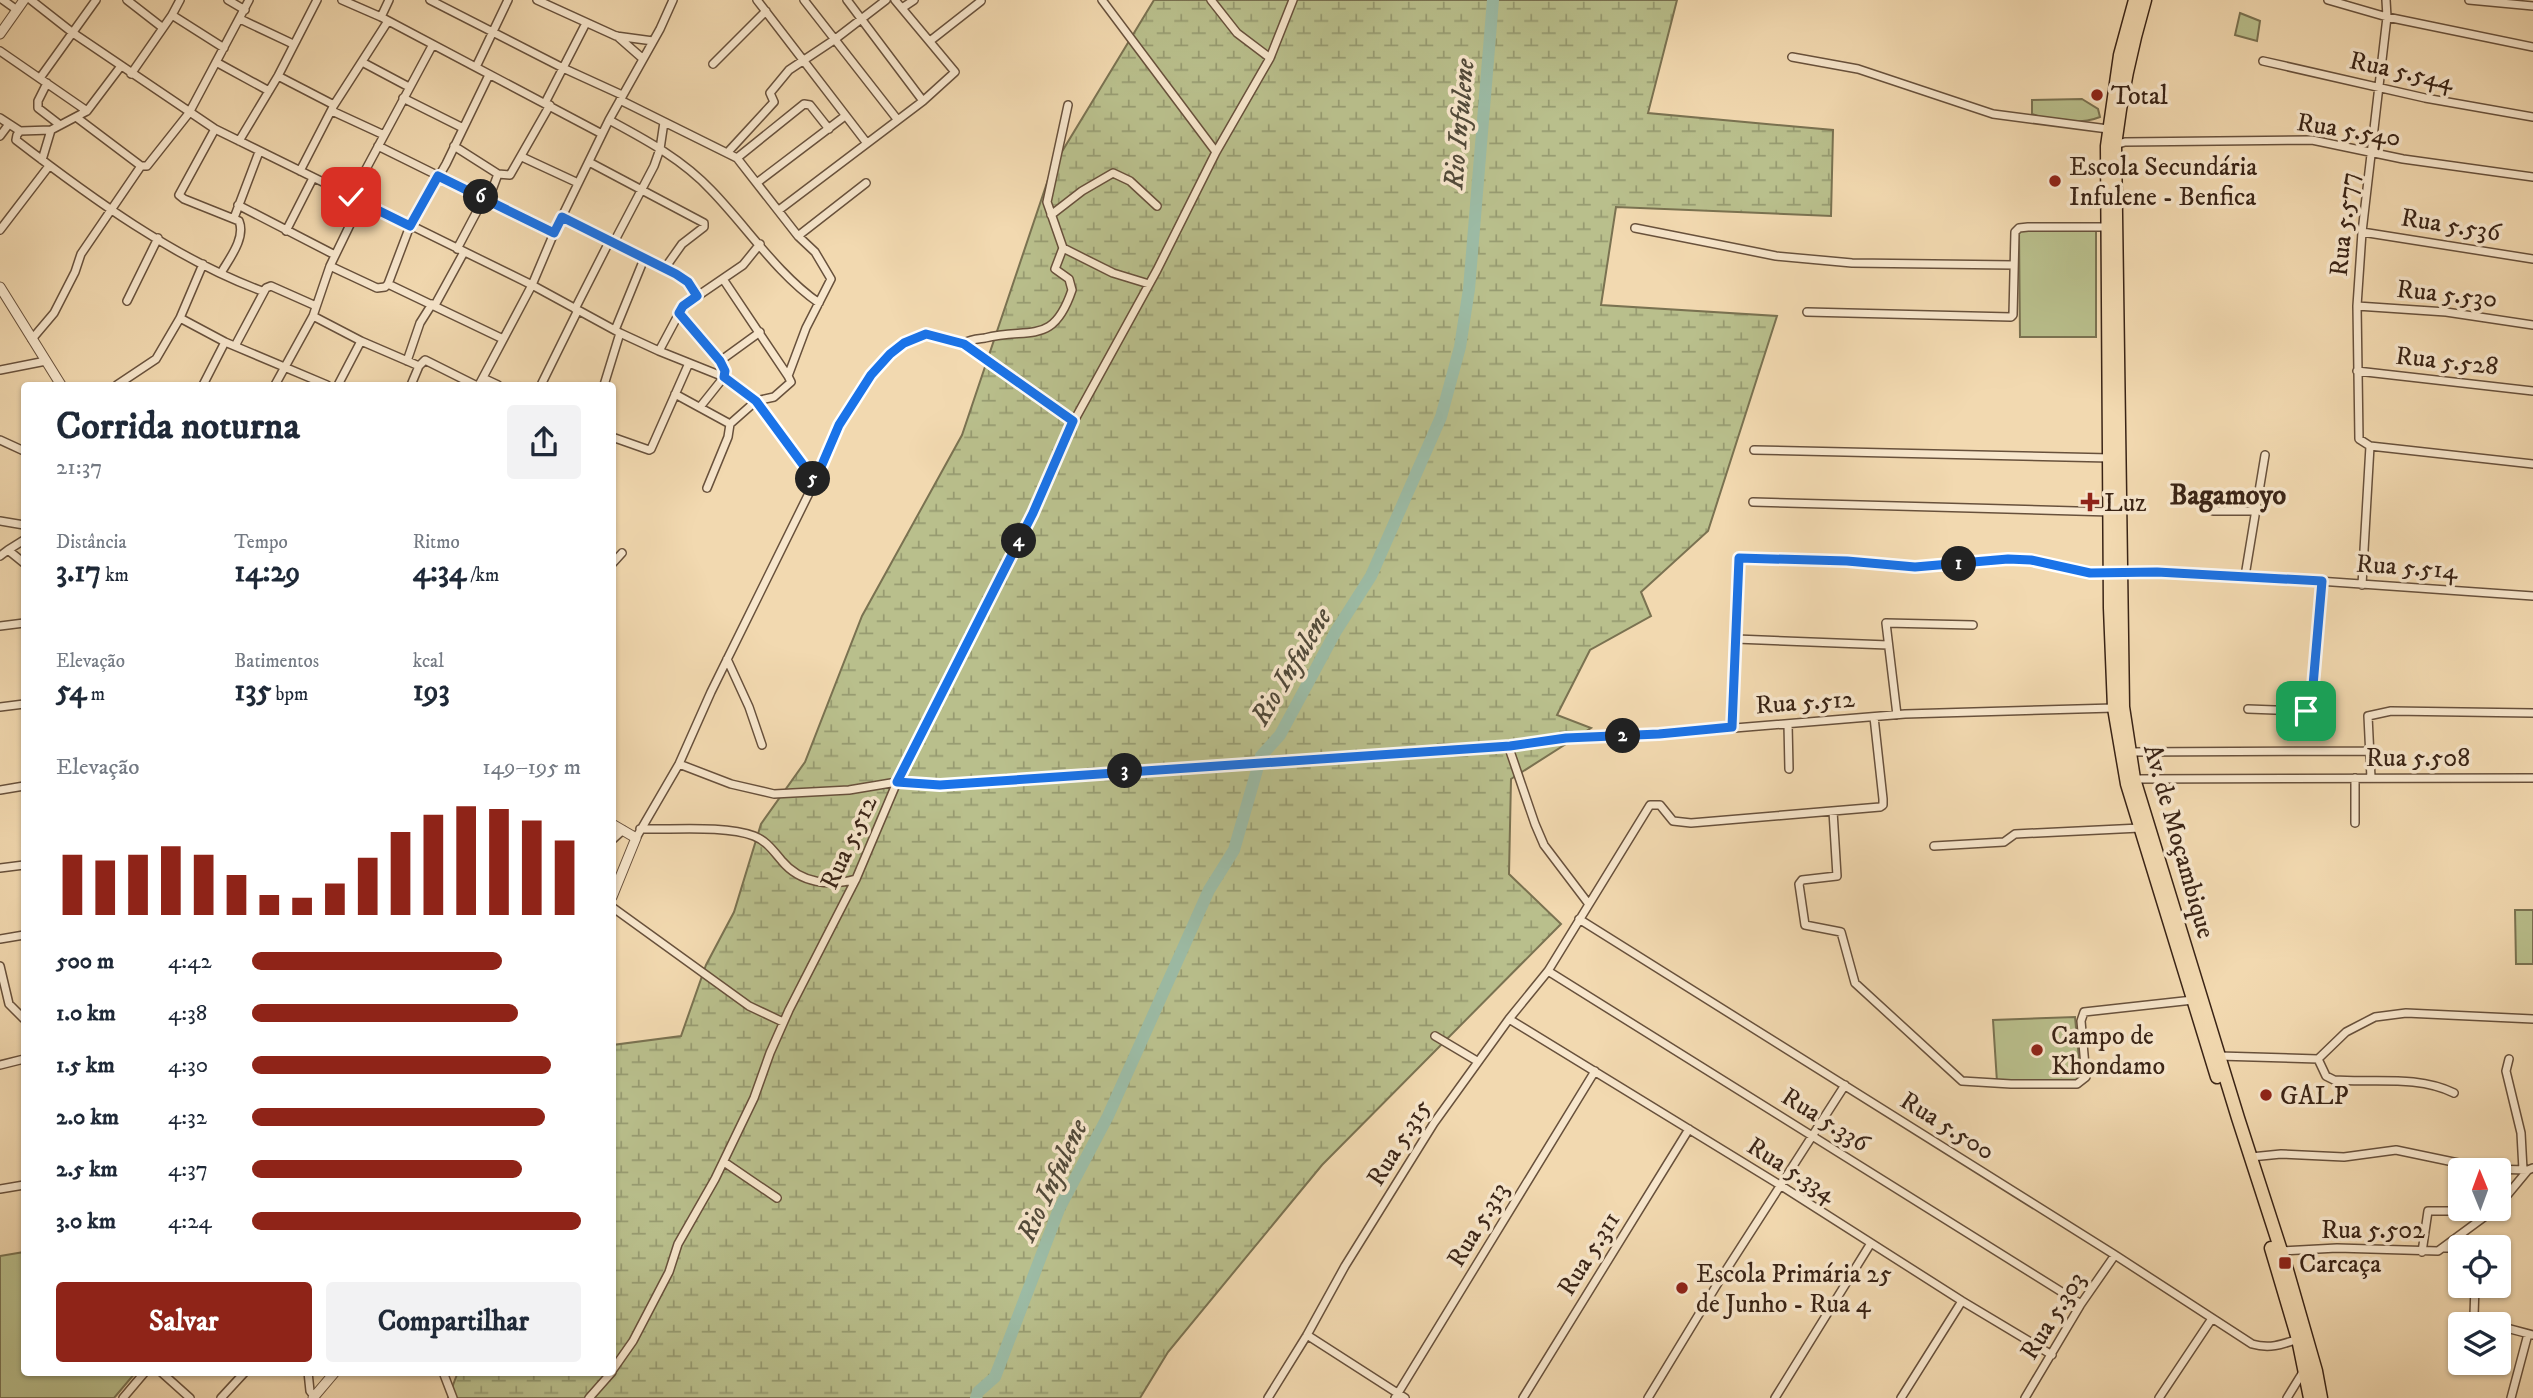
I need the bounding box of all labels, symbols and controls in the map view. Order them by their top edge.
street label: Rua 5.544 [2346,44,2458,99]
water label: Rio Infulene [1436,56,1483,192]
place label: Total [2111,80,2168,113]
marker: Total [2089,87,2105,103]
street label: Rua 5.540 [2294,106,2403,155]
place label: Escola Secundária Infulene - Benfica [2069,151,2257,214]
pin [321,167,381,227]
street label: Rua 5.577 [2323,170,2366,278]
marker: Escola Secundária Infulene - Benfica [2047,173,2063,189]
icon: check [332,178,370,216]
pin: 6 [463,180,498,214]
text: 6 [476,185,485,208]
street label: Rua 5.536 [2398,201,2504,250]
street label: Rua 5.530 [2395,273,2499,316]
street label: Rua 5.528 [2394,340,2500,383]
text: Corrida noturna [56,403,300,451]
button: share [507,405,581,479]
text: 21:37 [56,453,102,482]
pin: 5 [796,462,830,496]
text: 5 [808,467,817,490]
district label: Bagamoyo [2170,478,2287,513]
place label: Luz [2104,487,2147,520]
marker: Luz [2082,494,2098,510]
pin: 4 [1002,524,1036,558]
text: 4 [1013,529,1024,552]
text: Distância [56,531,127,554]
text: Tempo [234,531,288,554]
text: Ritmo [413,531,460,554]
pin: 1 [1941,546,1976,582]
street label: Rua 5.514 [2355,547,2460,588]
text: 1 [1955,552,1962,575]
text: 3.17 [56,554,101,591]
text: 14:29 [234,554,300,591]
text: 4:34 [413,554,466,591]
text: km [101,564,129,587]
text: /km [466,564,499,587]
water label: Rio Infulene [1242,600,1341,733]
text: Elevação [56,650,125,673]
text: Batimentos [234,650,319,673]
text: kcal [413,650,444,673]
text: 54 [56,673,87,710]
text: 135 [234,673,271,710]
text: 193 [413,673,450,710]
pin [2276,681,2336,741]
text: m [87,683,105,706]
text: bpm [271,683,308,706]
street label: Rua 5.512 [1754,683,1856,722]
icon: arrive [2287,692,2325,730]
pin: 2 [1606,718,1640,754]
text: 2 [1618,724,1627,747]
street label: Av. de Moçambique [2135,740,2222,942]
street label: Rua 5.508 [2366,742,2470,775]
text: Elevação [56,753,139,782]
text: 149–195 m [482,753,581,782]
pin: 3 [1108,754,1142,788]
text: 3 [1121,759,1128,782]
street label: Rua 5.512 [813,790,885,895]
text: 500 m [56,947,114,976]
text: 4:42 [168,947,212,976]
text: 1.0 km [56,999,116,1028]
text: 4:38 [168,999,207,1028]
place label: Campo de Khondamo [2051,1020,2165,1083]
marker: Campo de Khondamo [2029,1042,2045,1058]
text: 1.5 km [56,1051,115,1080]
text: 4:30 [168,1051,208,1080]
street label: Rua 5.336 [1775,1080,1877,1161]
place label: GALP [2280,1080,2349,1113]
street label: Rua 5.500 [1894,1084,2001,1168]
marker: GALP [2258,1087,2274,1103]
street label: Rua 5.315 [1360,1093,1439,1193]
text: 2.0 km [56,1103,119,1132]
text: 4:32 [168,1103,207,1132]
water label: Rio Infulene [1008,1113,1096,1248]
street label: Rua 5.334 [1740,1130,1843,1211]
text: 2.5 km [56,1155,118,1184]
text: 4:37 [168,1155,208,1184]
north arrow [2448,1158,2511,1222]
map controls [2448,1158,2511,1375]
street label: Rua 5.313 [1440,1176,1517,1273]
street label: Rua 5.311 [1550,1205,1628,1302]
text: 3.0 km [56,1207,116,1236]
text: 4:24 [168,1207,212,1236]
street label: Rua 5.502 [2321,1214,2425,1247]
button: locate [2448,1235,2511,1298]
place label: Carcaça [2299,1248,2381,1281]
marker: Carcaça [2277,1255,2293,1271]
place label: Escola Primária 25 de Junho - Rua 4 [1696,1258,1892,1321]
street label: Rua 5.303 [2013,1265,2093,1366]
marker: Escola Primária 25 de Junho - Rua 4 [1674,1280,1690,1296]
button: Salvar [56,1282,312,1362]
button: Compartilhar [326,1282,581,1362]
button: layers [2448,1312,2511,1375]

